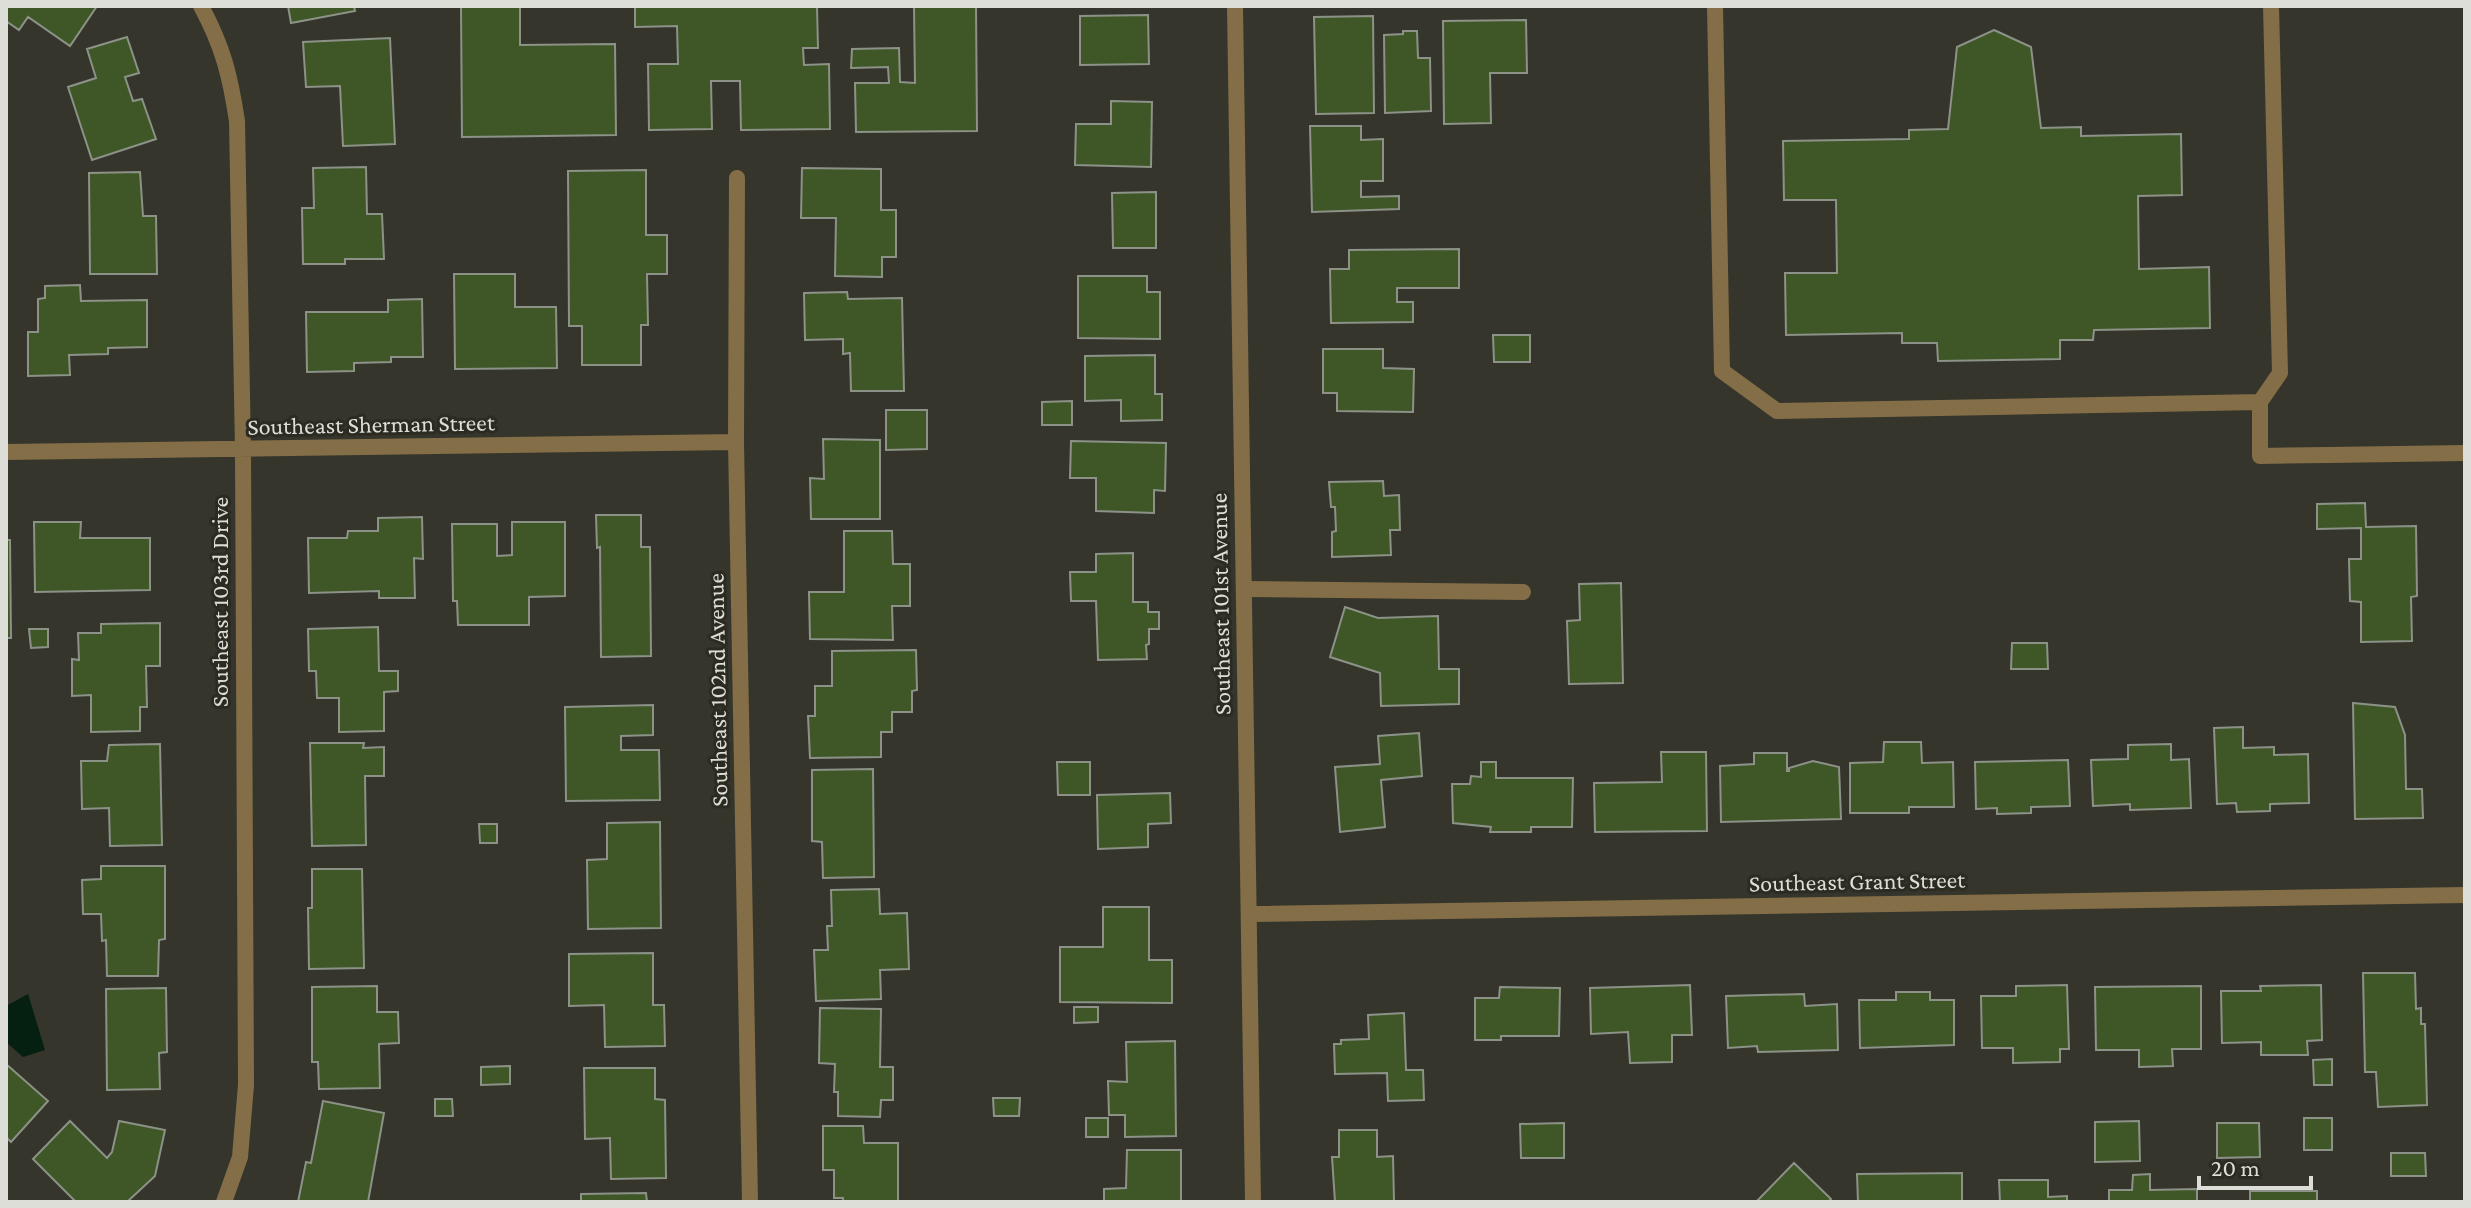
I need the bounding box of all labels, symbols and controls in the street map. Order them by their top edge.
street label: Southeast Sherman Street [247,408,496,440]
street label: Southeast 101st Avenue [1205,493,1235,715]
street label: Southeast 103rd Drive [206,497,233,707]
street label: Southeast 102nd Avenue [701,573,733,807]
street label: Southeast Grant Street [1749,866,1966,896]
scale bar [2199,1140,2311,1190]
text: 20 m [2211,1154,2260,1181]

